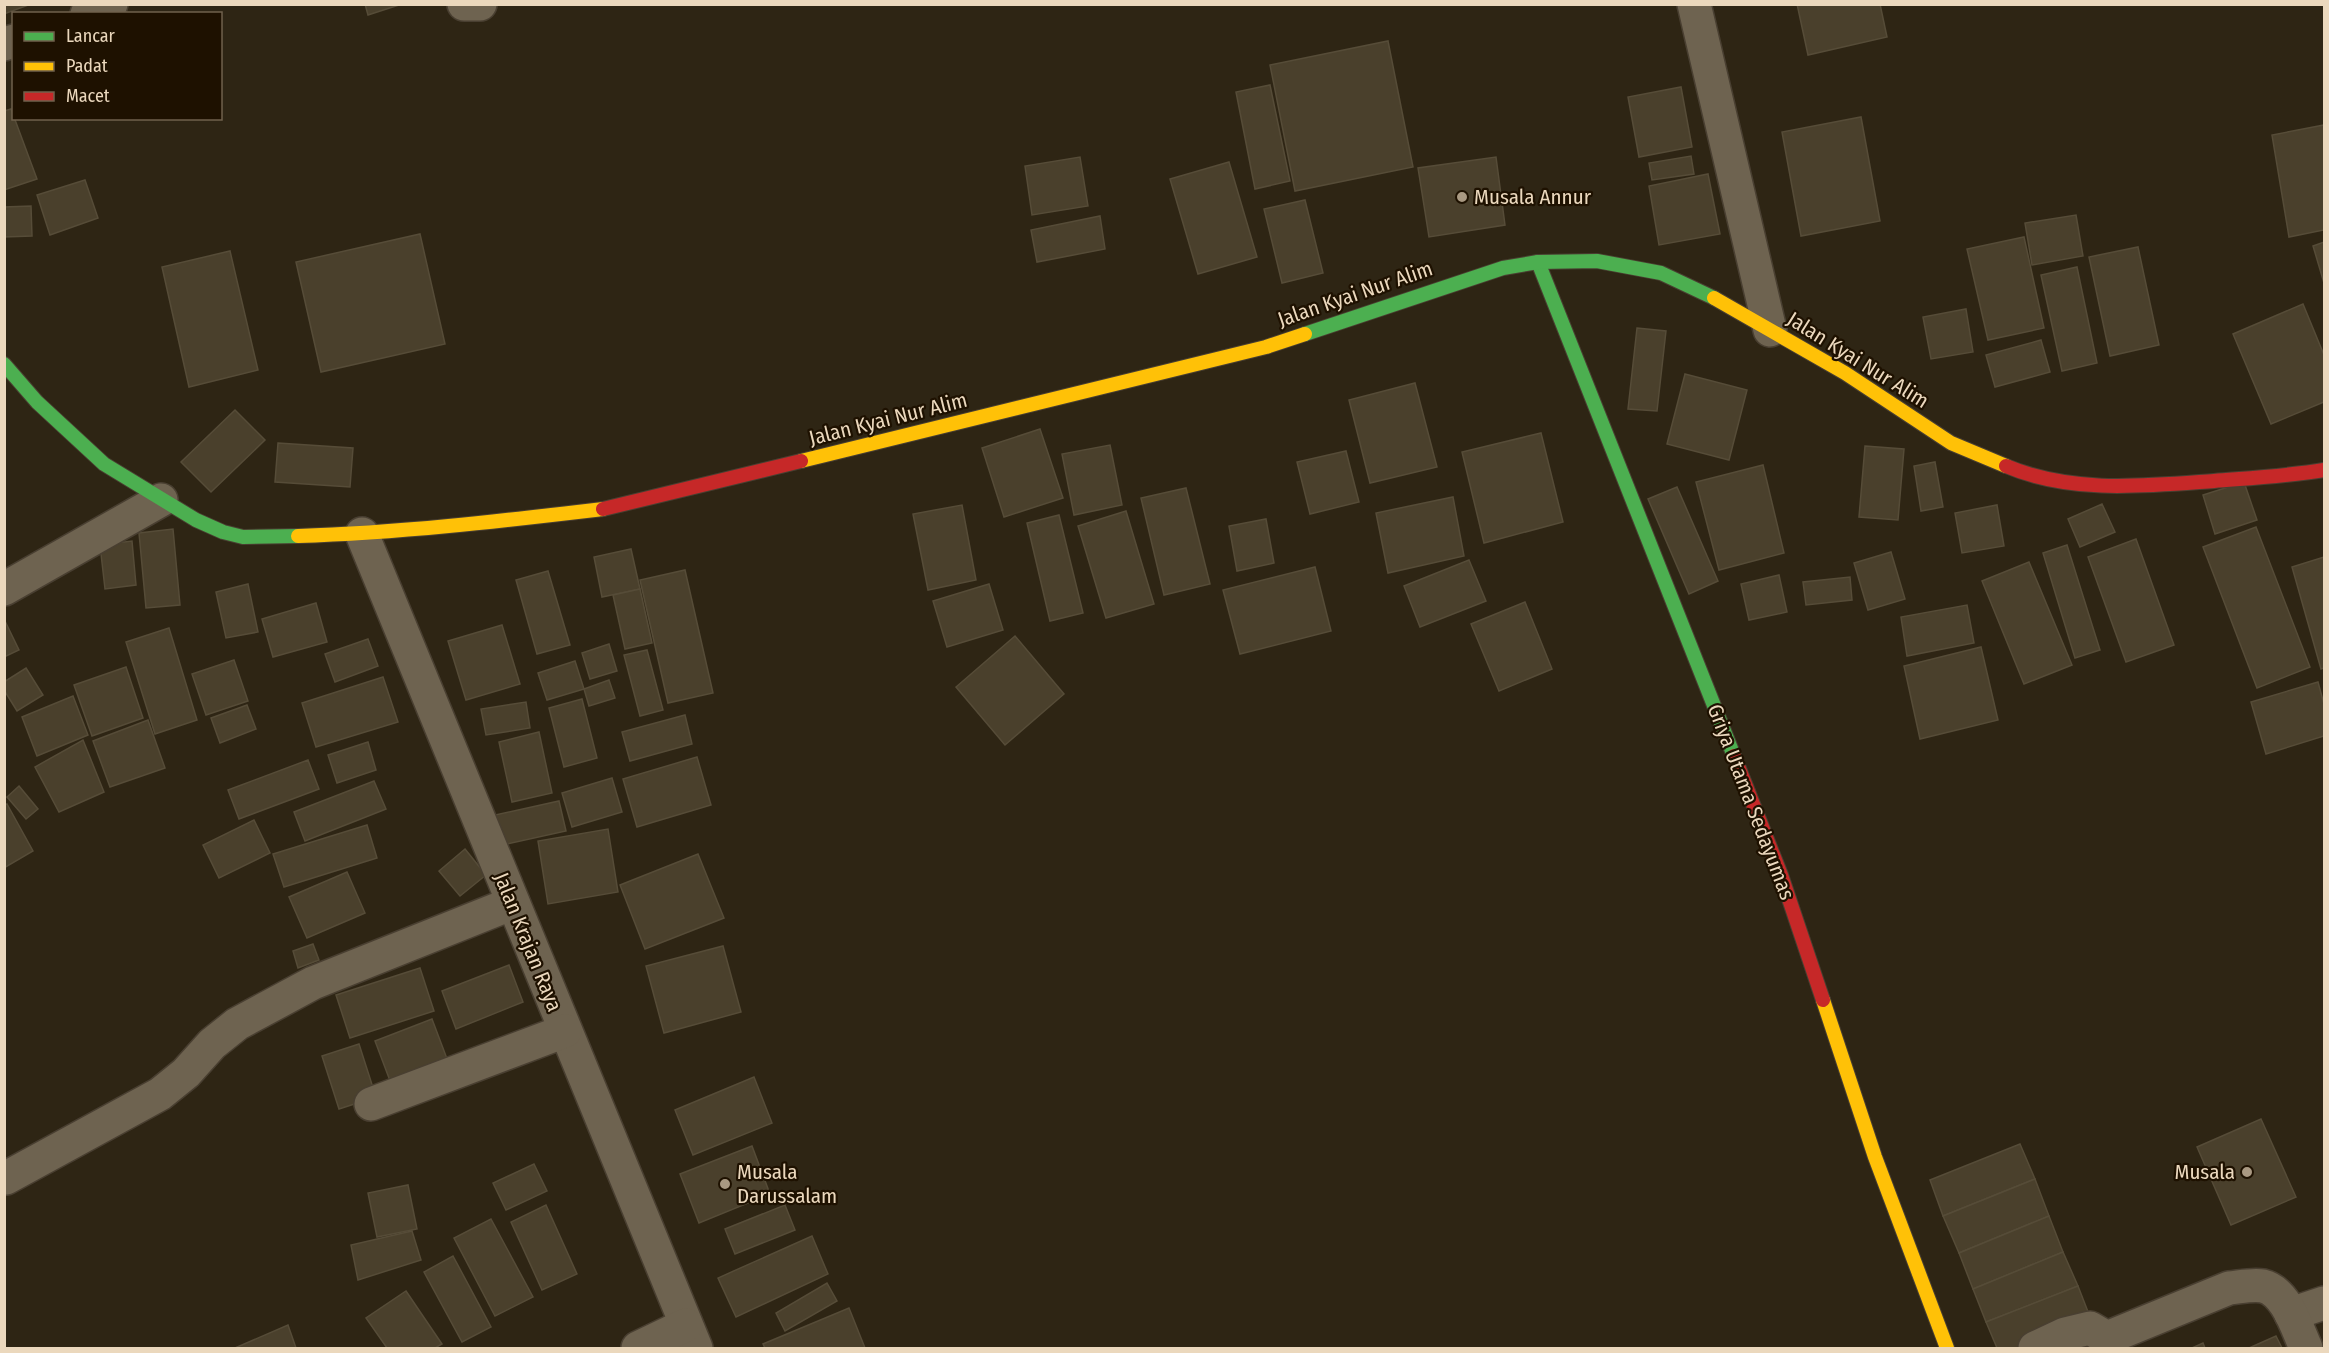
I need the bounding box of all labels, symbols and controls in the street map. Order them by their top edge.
legend [12,12,222,120]
text: Lancar [66,25,115,47]
text: Padat [66,55,108,77]
text: Macet [66,85,110,107]
place label: Musala Annur [1474,184,1592,210]
marker: Musala Annur [1455,190,1469,204]
street label: Jalan Kyai Nur Alim [1274,255,1436,333]
street label: Jalan Kyai Nur Alim [1782,306,1934,414]
street label: Jalan Kyai Nur Alim [806,387,970,451]
street label: Griya Utama Sedayumas [1702,701,1800,903]
street label: Jalan Krajan Raya [488,869,568,1015]
place label: Musala Darussalam [737,1159,837,1209]
place label: Musala [2174,1159,2235,1185]
marker: Musala [2240,1165,2254,1179]
marker: Musala Darussalam [718,1177,732,1191]

